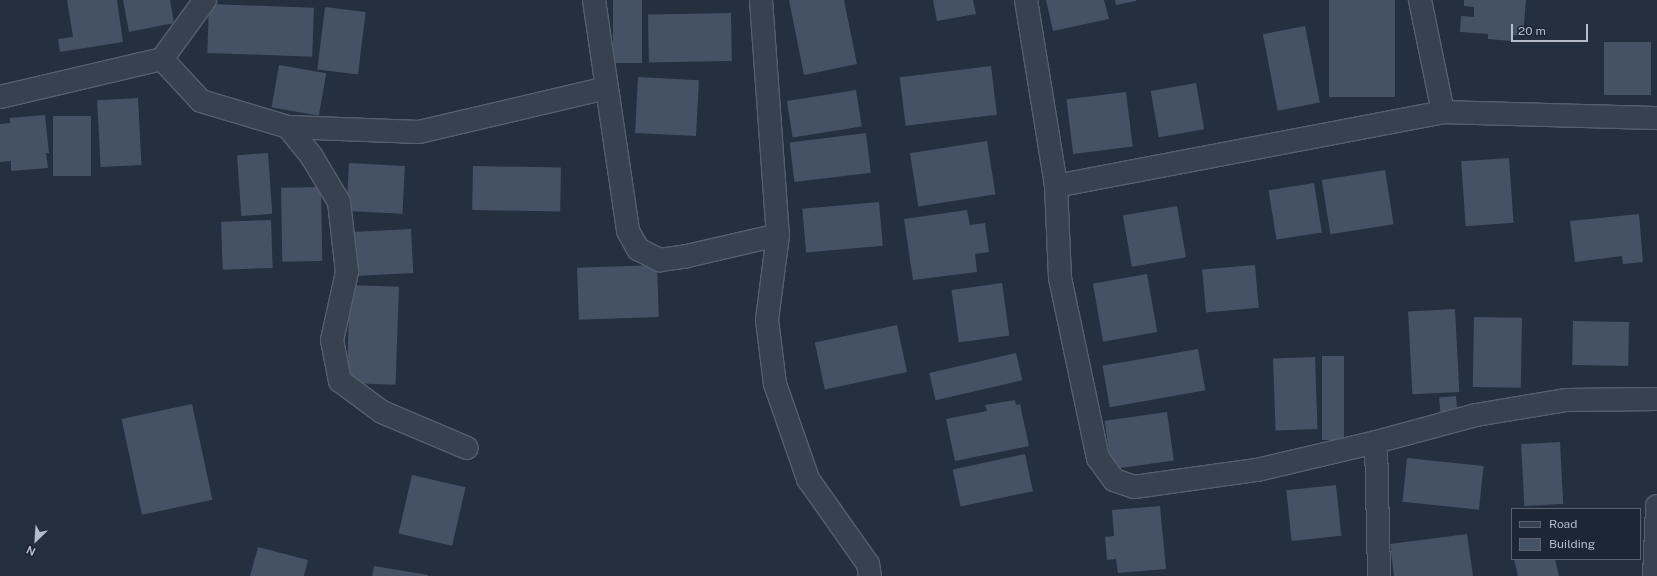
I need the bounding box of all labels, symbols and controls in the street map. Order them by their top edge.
scale bar [1513,16,1590,42]
text: 20 m [1518,24,1546,38]
legend [1511,508,1641,560]
text: Road [1549,517,1577,531]
north arrow [16,520,56,560]
text: Building [1549,537,1595,551]
text: N [24,544,37,558]

